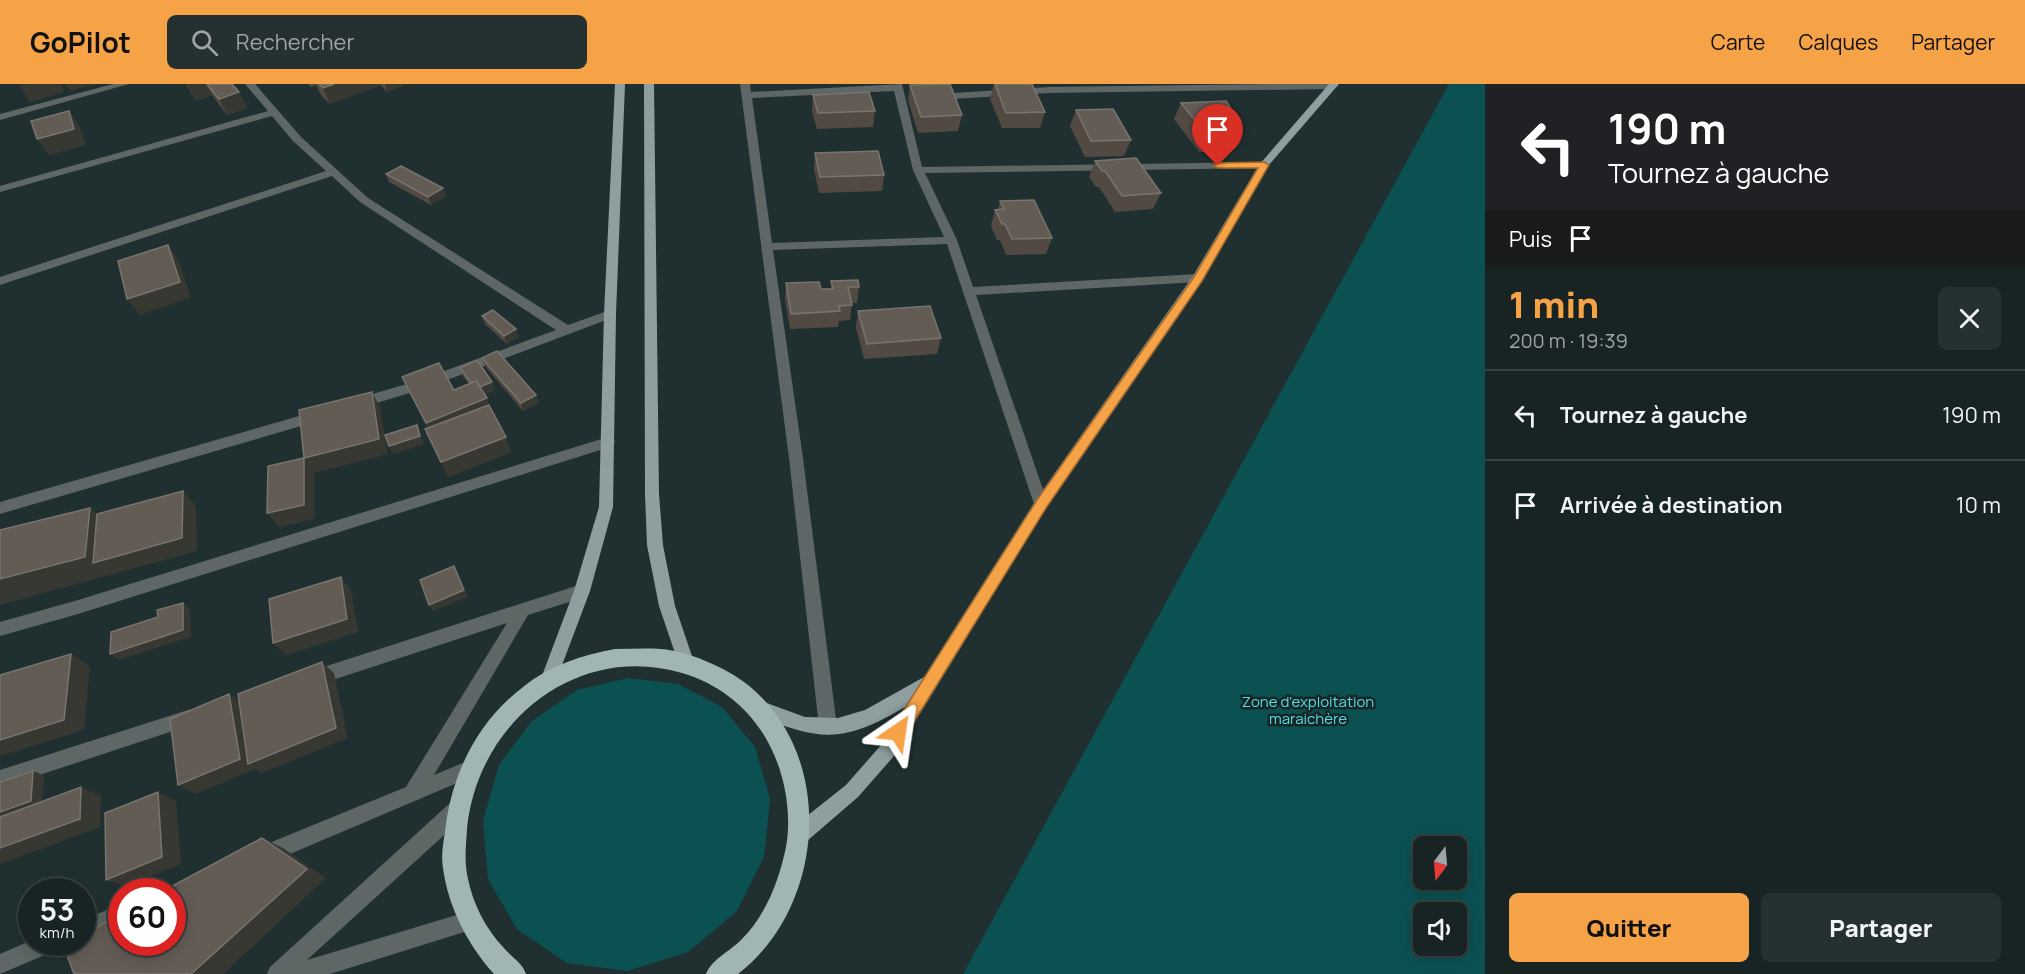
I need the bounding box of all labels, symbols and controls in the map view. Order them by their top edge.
search box [167,15,587,69]
text: GoPilot [30,23,131,61]
icon: search [188,26,221,59]
text: Rechercher [236,27,354,57]
text: Carte [1711,28,1765,56]
text: Calques [1798,28,1878,56]
text: Partager [1911,28,1995,56]
text: 190 m [1608,99,1726,157]
pin [1192,104,1243,166]
icon: left [1509,108,1587,186]
icon: arrive [1201,113,1234,146]
text: Tournez à gauche [1608,154,1829,191]
icon: arrive [1564,222,1597,255]
text: Puis [1509,224,1552,254]
text: 1 min [1509,280,1599,329]
button: close [1938,287,2001,350]
text: 200 m · 19:39 [1509,327,1628,354]
icon: left [1509,399,1542,432]
text: Tournez à gauche [1560,400,1747,430]
text: 190 m [1942,400,2001,430]
icon: arrive [1509,489,1542,522]
text: Arrivée à destination [1560,490,1783,520]
text: 10 m [1956,490,2001,520]
park label: Zone d'exploitation maraichère [1242,691,1374,729]
position arrow [866,700,930,764]
north arrow [1413,836,1467,890]
map controls [1413,836,1467,956]
speed limit sign: 60 [108,878,186,956]
text: 53 [39,889,75,930]
button: Quitter [1509,893,1749,962]
button: Partager [1761,893,2001,962]
button: sound [1413,902,1467,956]
text: km/h [40,922,74,943]

